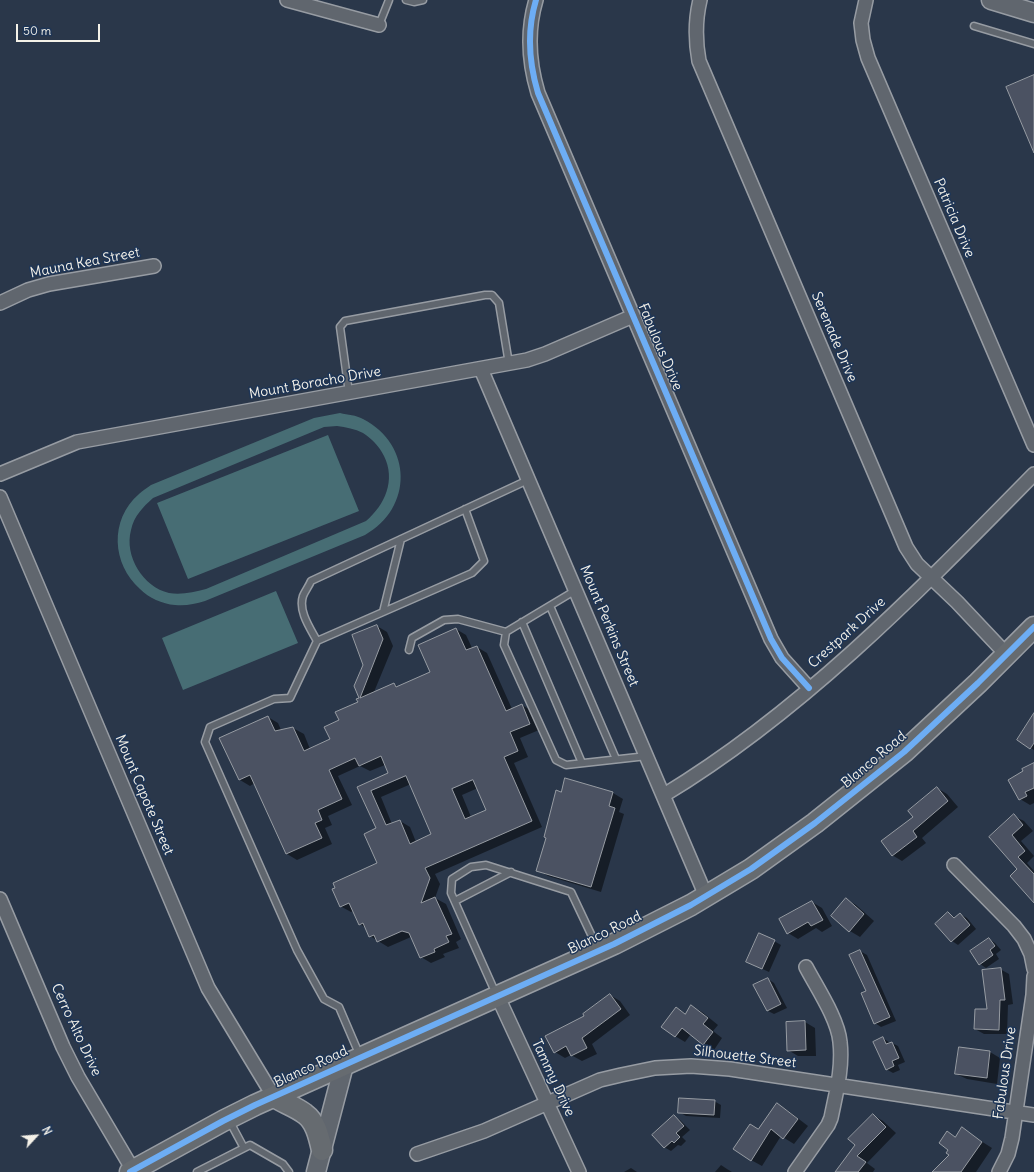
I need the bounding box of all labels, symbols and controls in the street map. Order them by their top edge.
scale bar [18,16,102,42]
text: 50 m [23,23,51,38]
street label: Patricia Drive [930,176,978,260]
street label: Mauna Kea Street [29,244,141,282]
street label: Serenade Drive [807,289,861,385]
street label: Fabulous Drive [634,301,686,393]
street label: Mount Boracho Drive [248,363,382,403]
street label: Mount Perkins Street [576,563,642,689]
street label: Crestpark Drive [805,594,889,672]
street label: Blanco Road [838,728,910,792]
street label: Mount Capote Street [111,732,177,858]
street label: Blanco Road [566,908,644,958]
street label: Cerro Alto Drive [47,981,105,1079]
street label: Fabulous Drive [990,1026,1020,1120]
street label: Tammy Drive [528,1037,578,1119]
street label: Silhouette Street [693,1042,797,1072]
street label: Blanco Road [271,1043,351,1091]
north arrow [16,1116,56,1156]
text: N [39,1124,55,1137]

